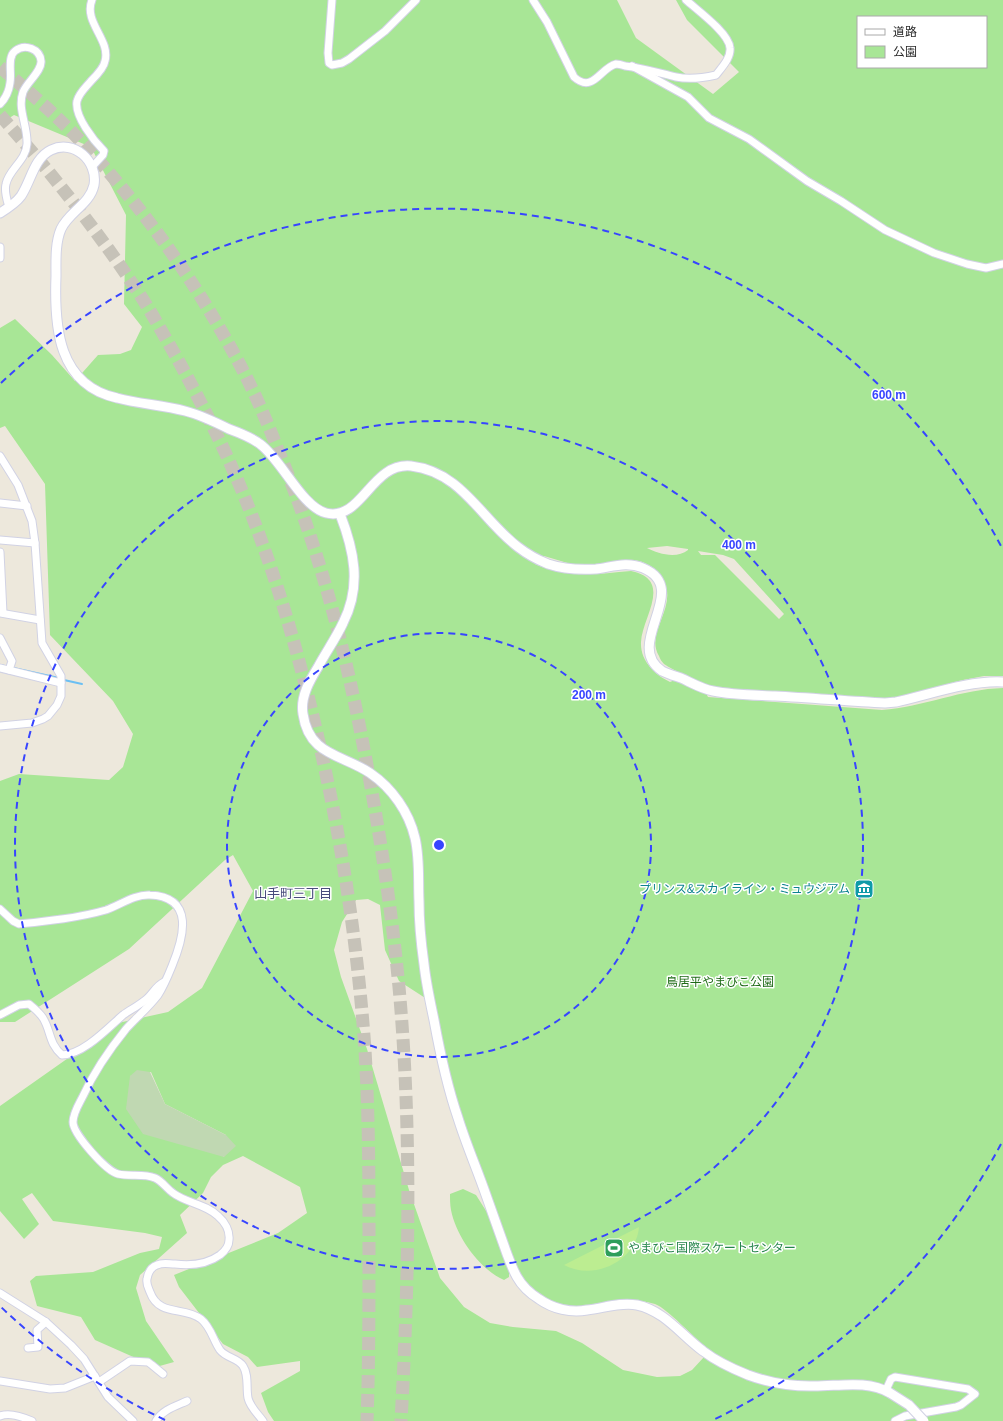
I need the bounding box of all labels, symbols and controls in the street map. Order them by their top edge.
legend [857,16,987,68]
text: 道路 [893,25,917,39]
text: 公園 [893,45,917,59]
text: 600 m [872,388,906,402]
text: 400 m [722,538,756,552]
text: 200 m [572,688,606,702]
centre of rings [432,838,446,852]
museum icon: プリンス&スカイライン・ミュウジアム [853,878,875,900]
place label: プリンス&スカイライン・ミュウジアム [639,882,850,896]
district label: 山手町三丁目 [254,886,332,901]
park label: 鳥居平やまびこ公園 [666,975,774,989]
sports icon: やまびこ国際スケートセンター [603,1237,625,1259]
place label: やまびこ国際スケートセンター [628,1241,796,1255]

